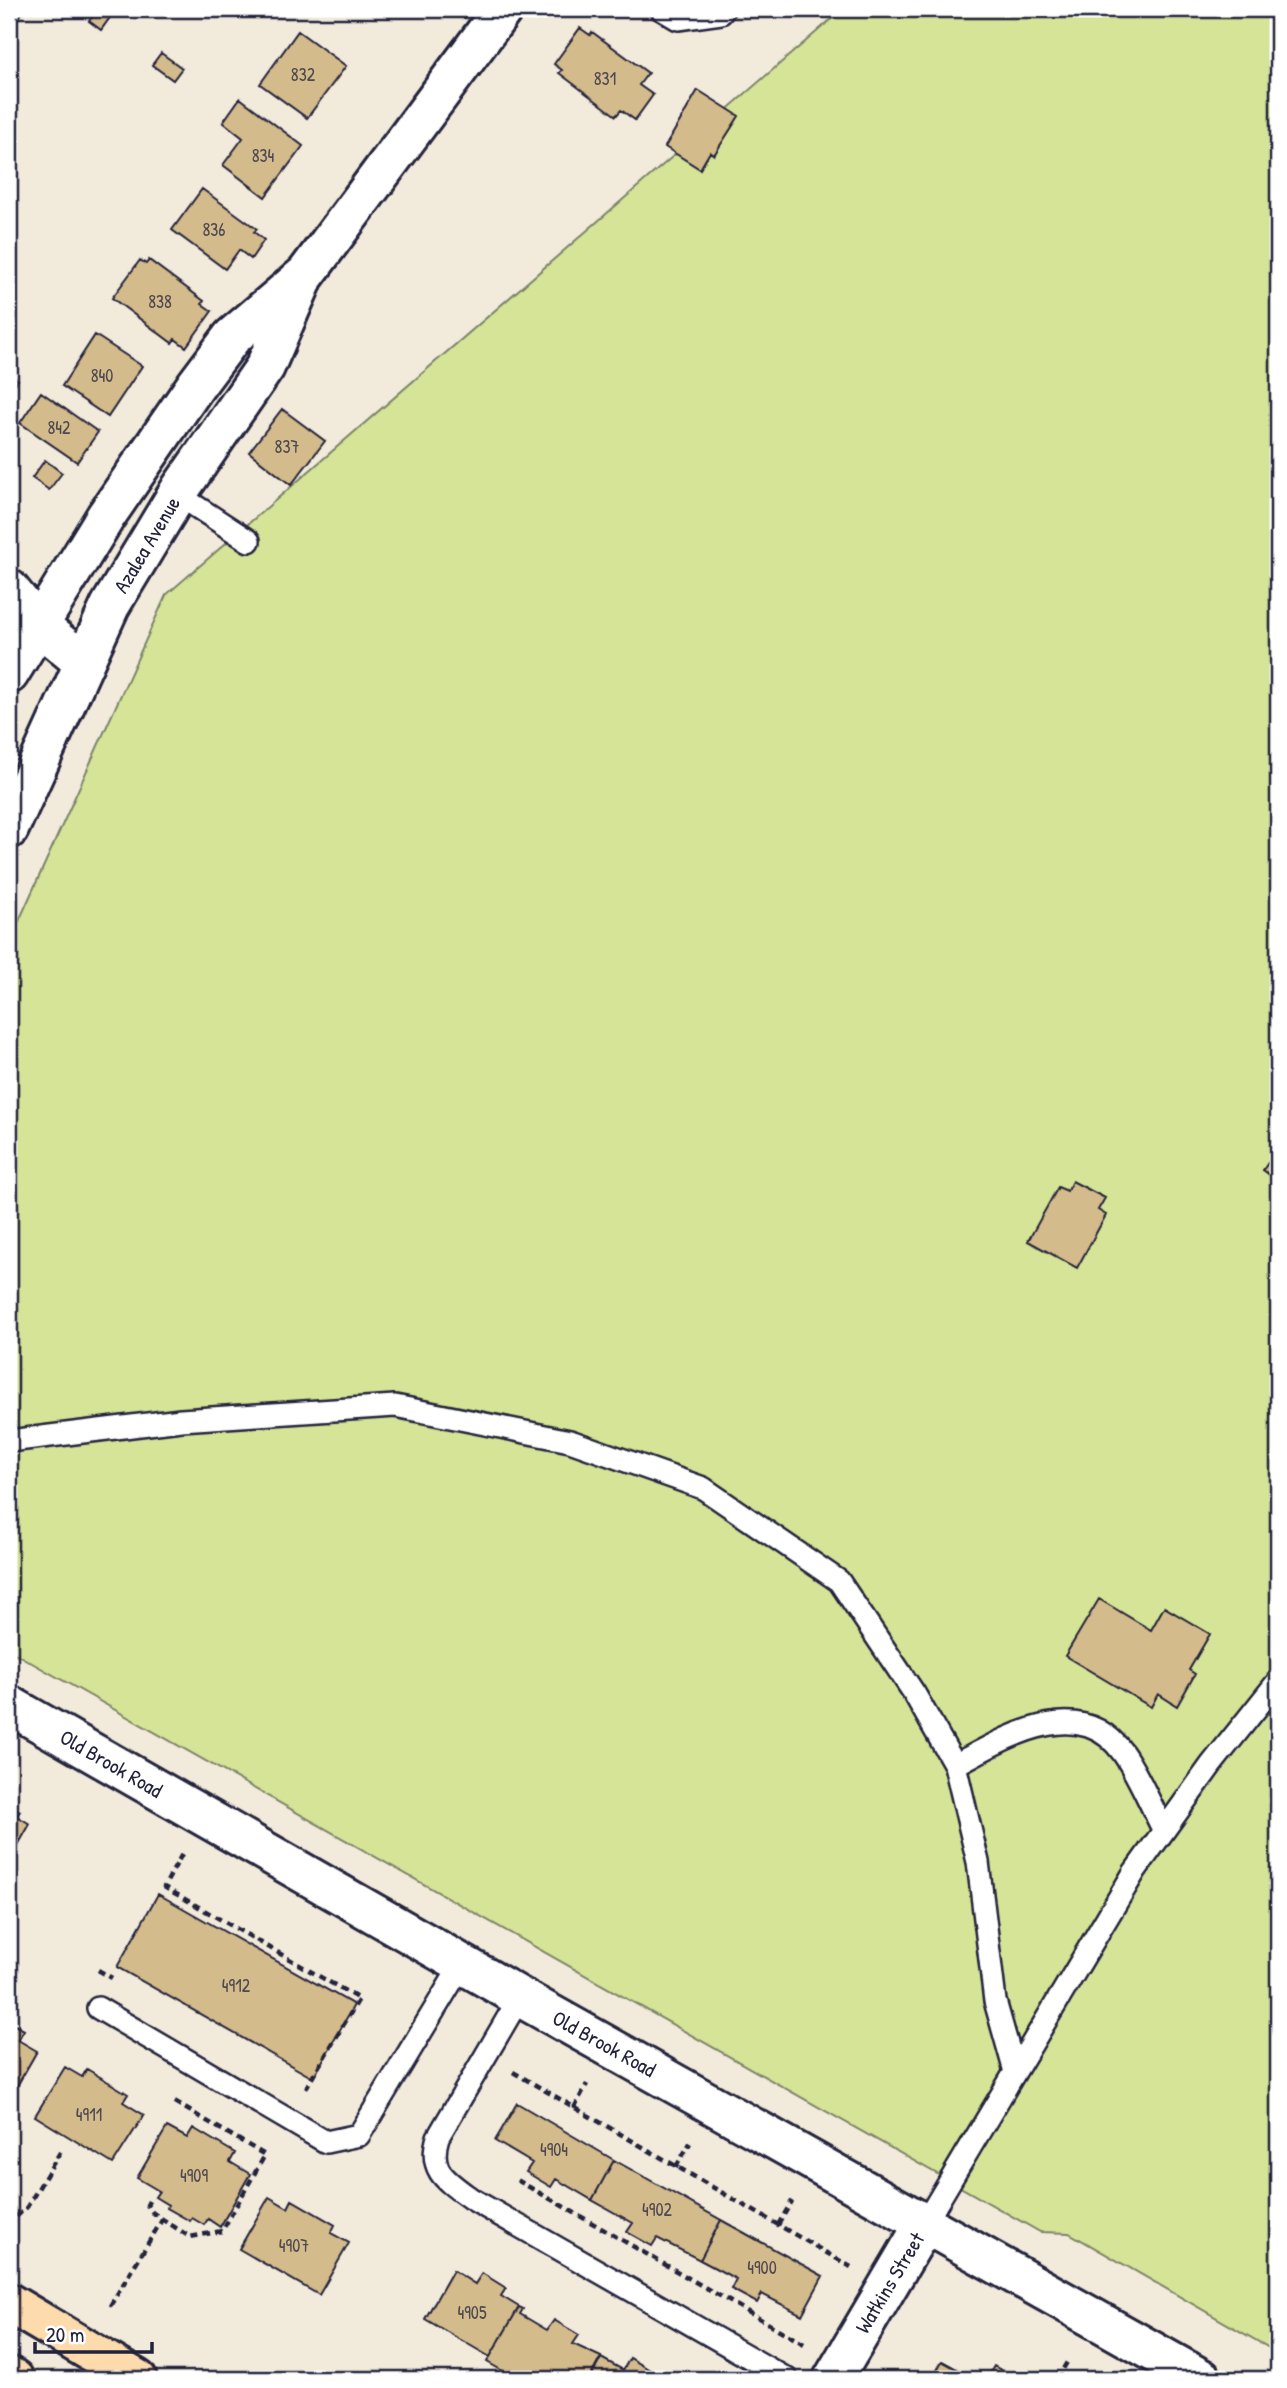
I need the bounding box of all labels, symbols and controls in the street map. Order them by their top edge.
house number: 832 [291,62,316,87]
house number: 831 [594,66,616,91]
house number: 834 [252,143,275,168]
house number: 836 [202,217,226,242]
house number: 838 [148,289,172,314]
house number: 840 [91,363,113,388]
house number: 842 [48,415,71,440]
house number: 837 [275,434,299,459]
street label: Azalea Avenue [106,491,187,598]
street label: Old Brook Road [55,1723,168,1805]
house number: 4912 [222,1973,251,1998]
street label: Old Brook Road [547,2003,661,2084]
house number: 4911 [76,2102,102,2127]
house number: 4904 [540,2137,568,2162]
house number: 4909 [180,2163,208,2188]
house number: 4902 [642,2197,672,2222]
street label: Watkins Street [848,2226,932,2339]
house number: 4907 [279,2233,309,2258]
house number: 4900 [747,2255,777,2280]
house number: 4905 [457,2300,487,2325]
scale bar [35,2311,152,2355]
text: 20 m [46,2320,84,2349]

